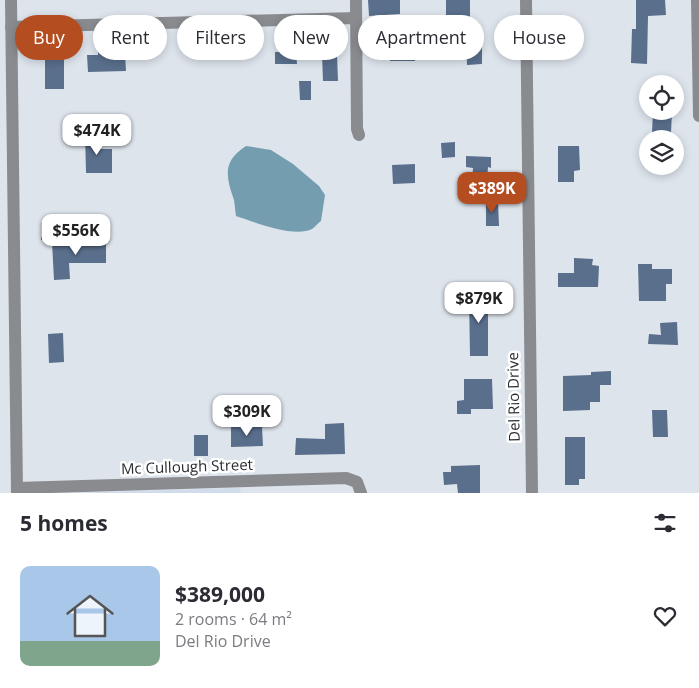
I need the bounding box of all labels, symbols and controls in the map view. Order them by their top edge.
chip: Buy [15,15,83,60]
chip: Rent [93,15,167,60]
chip: Filters [177,15,264,60]
chip: New [274,15,348,60]
chip: Apartment [358,15,484,60]
chip: House [494,15,584,60]
map controls [639,75,684,175]
button: locate [639,75,684,120]
pin: $474K [62,114,132,156]
text: $474K [73,119,121,141]
button: layers [639,130,684,175]
pin: $389K [457,172,527,214]
text: $389K [468,177,516,199]
pin: $556K [41,214,111,256]
text: $556K [52,219,100,241]
pin: $879K [444,282,514,324]
text: $879K [455,287,503,309]
street label: Del Rio Drive [502,352,524,442]
pin: $309K [212,394,282,437]
text: $309K [223,400,271,422]
street label: Mc Cullough Street [121,454,253,478]
text: 5 homes [20,509,108,537]
icon: filters [651,509,679,537]
text: $389,000 [175,580,265,608]
icon: home [60,586,120,646]
icon: heart [651,602,679,630]
text: 2 rooms · 64 m² [175,608,292,630]
text: Del Rio Drive [175,630,271,652]

